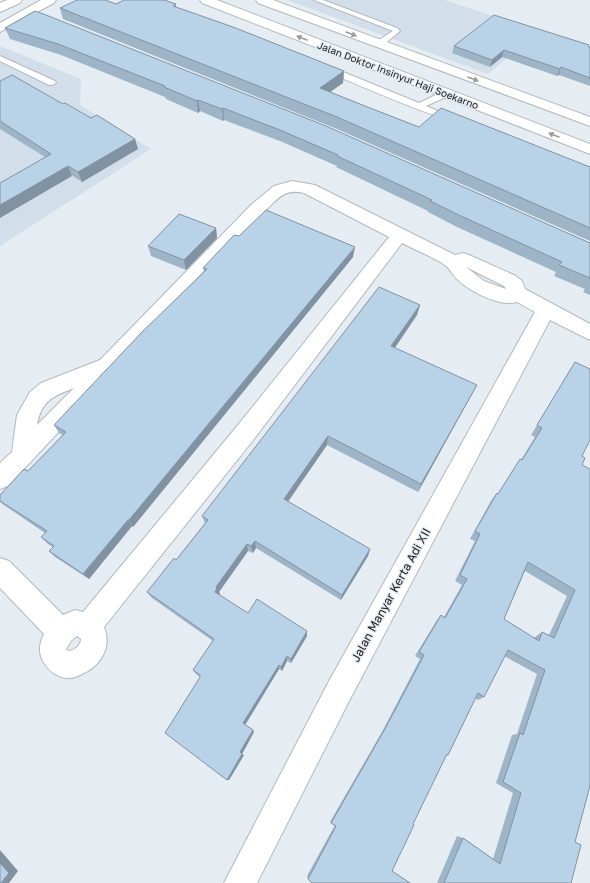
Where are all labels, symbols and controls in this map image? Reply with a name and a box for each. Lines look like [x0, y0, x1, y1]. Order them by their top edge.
one-way arrow [346, 31, 358, 37]
one-way arrow [295, 34, 307, 40]
street label: Jalan Doktor Insinyur Haji Soekarno [316, 39, 480, 111]
one-way arrow [468, 76, 480, 82]
one-way arrow [547, 132, 559, 138]
street label: Jalan Manyar Kerta Adi XII [347, 525, 434, 664]

